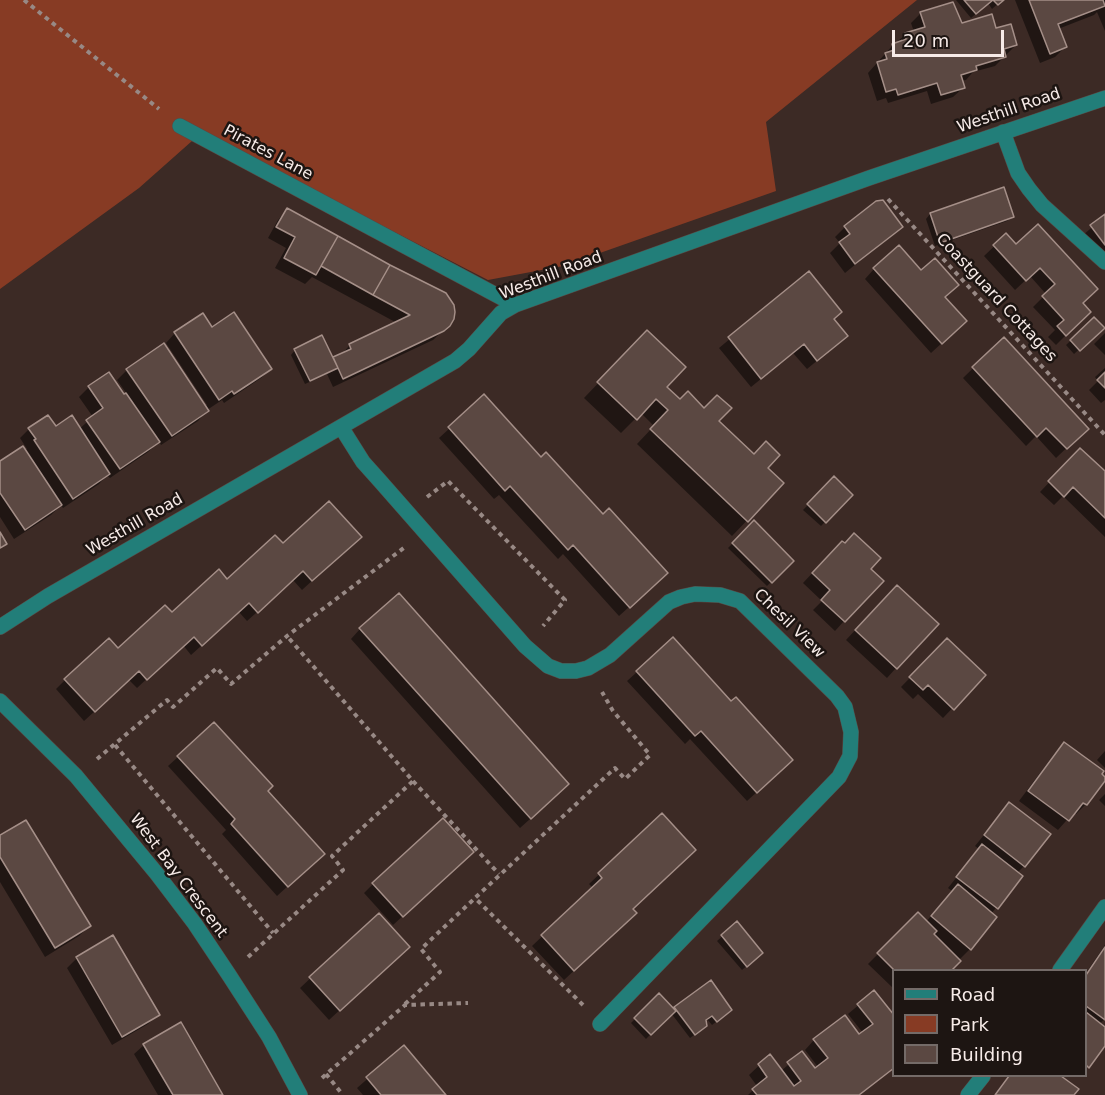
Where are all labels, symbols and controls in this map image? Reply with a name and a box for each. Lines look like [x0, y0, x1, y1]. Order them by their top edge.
scale bar [895, 18, 1008, 56]
text: 20 m [903, 30, 949, 51]
street label: Westhill Road [955, 84, 1063, 138]
street label: Pirates Lane [220, 121, 316, 185]
street label: Coastguard Cottages [931, 230, 1061, 366]
street label: Westhill Road [497, 248, 605, 304]
street label: Westhill Road [83, 490, 187, 560]
street label: Chesil View [749, 585, 829, 663]
street label: West Bay Crescent [125, 810, 231, 942]
legend [892, 969, 1087, 1077]
text: Road [950, 984, 995, 1005]
text: Park [950, 1014, 989, 1035]
text: Building [950, 1044, 1023, 1065]

